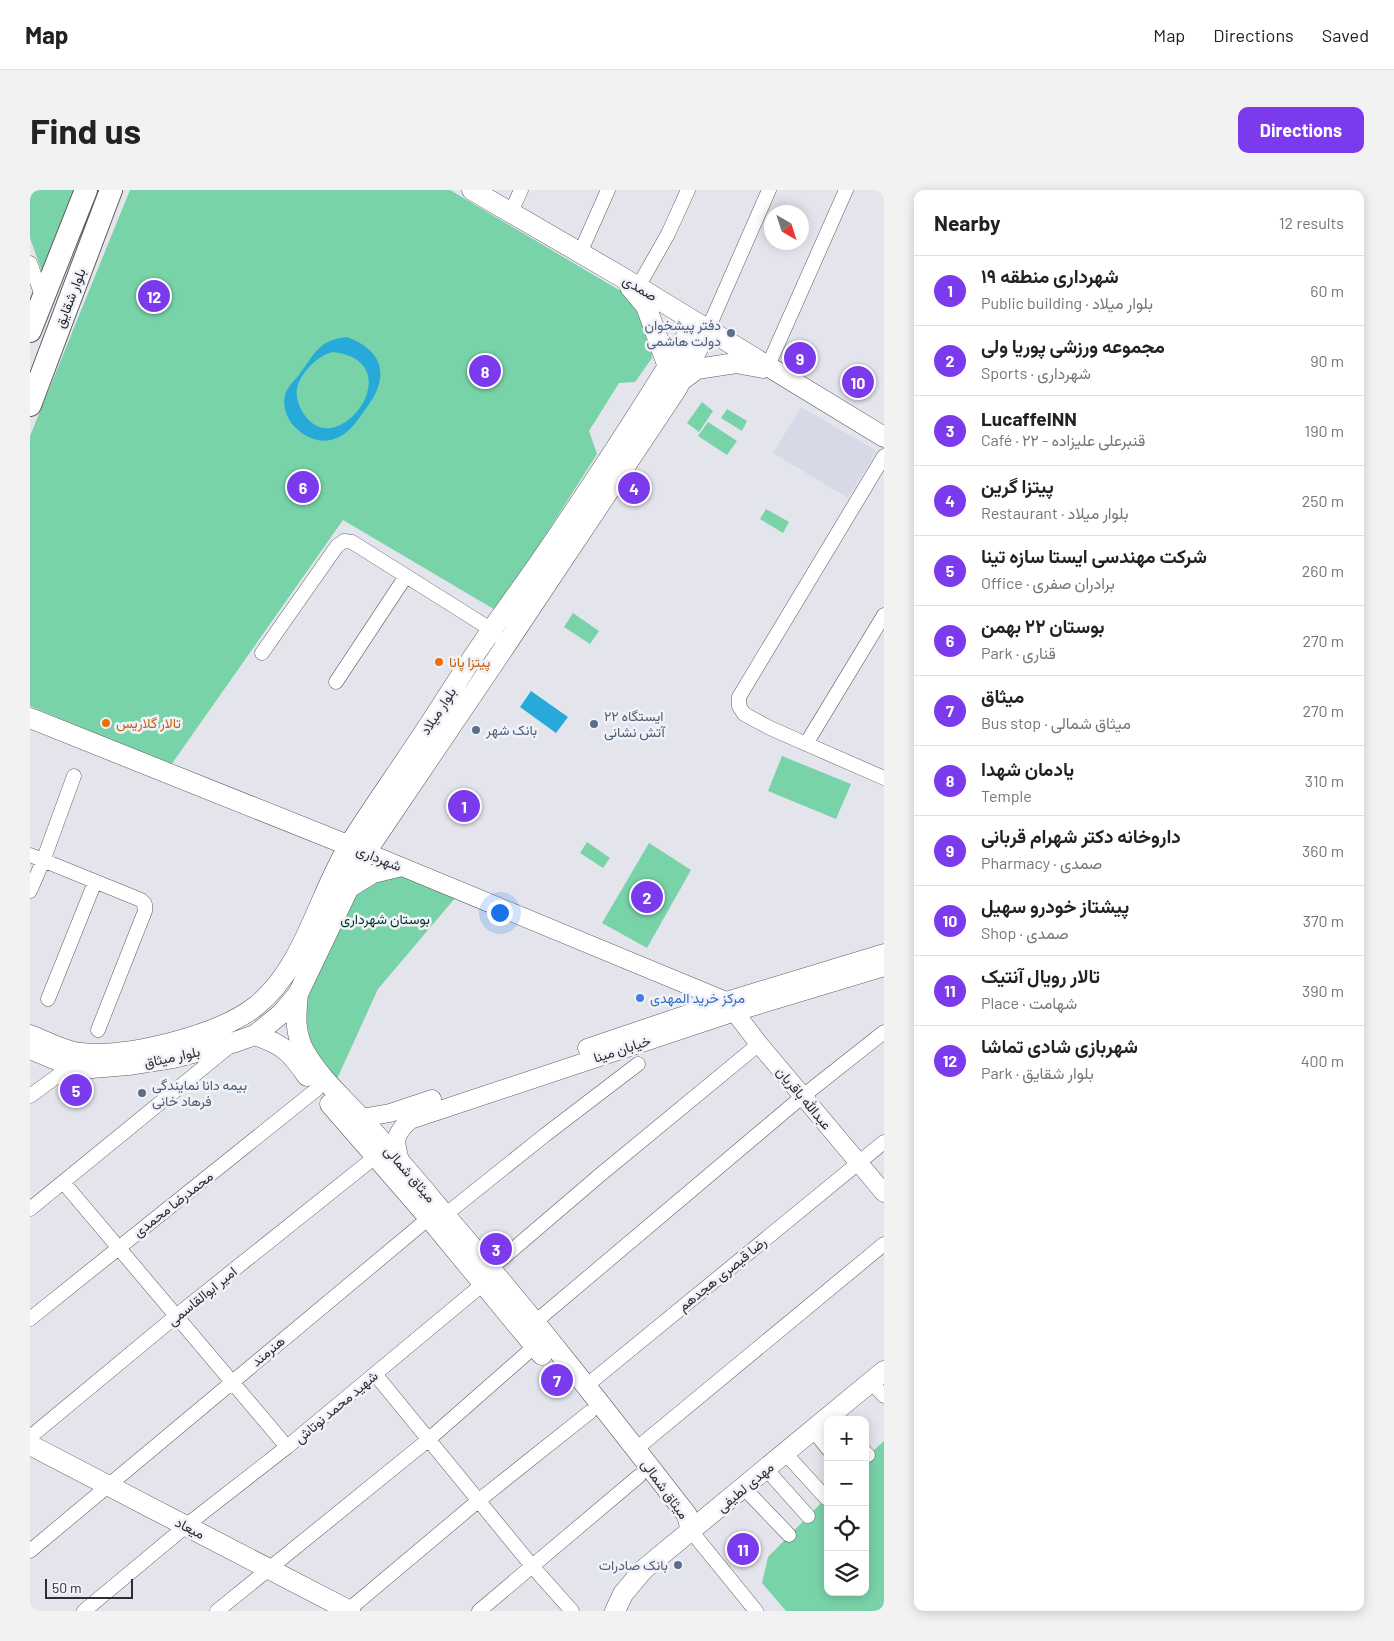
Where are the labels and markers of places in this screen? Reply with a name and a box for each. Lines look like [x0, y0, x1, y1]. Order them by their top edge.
pin: 12 [138, 277, 170, 315]
place label: دفتر پیشخوان دولت هاشمی [644, 316, 721, 350]
marker: دفتر پیشخوان دولت هاشمی [725, 327, 737, 339]
pin: 9 [784, 339, 816, 377]
pin: 8 [469, 352, 501, 390]
pin: 10 [842, 363, 874, 401]
pin: 6 [287, 468, 319, 506]
pin: 4 [618, 469, 650, 507]
place label: پیتزا پانا [449, 653, 491, 672]
marker: پیتزا پانا [433, 656, 445, 668]
place label: ایستگاه ۲۲ آتش نشانی [604, 707, 666, 741]
place label: تالار گلاریس [116, 714, 181, 732]
marker: تالار گلاریس [100, 717, 112, 729]
marker: ایستگاه ۲۲ آتش نشانی [588, 718, 600, 730]
place label: بانک شهر [485, 721, 537, 739]
marker: بانک شهر [470, 724, 482, 736]
pin: 1 [448, 787, 480, 825]
pin: 2 [631, 878, 663, 916]
place label: مرکز خرید المهدی [650, 989, 745, 1007]
marker: مرکز خرید المهدی [634, 992, 646, 1004]
pin: 5 [60, 1071, 92, 1109]
place label: بیمه دانا نمایندگی فرهاد خانی [152, 1076, 247, 1110]
marker: بیمه دانا نمایندگی فرهاد خانی [136, 1087, 148, 1099]
pin: 3 [480, 1230, 512, 1268]
pin: 7 [541, 1361, 573, 1399]
pin: 11 [727, 1530, 759, 1568]
place label: بانک صادرات [599, 1556, 668, 1574]
marker: بانک صادرات [672, 1559, 684, 1571]

